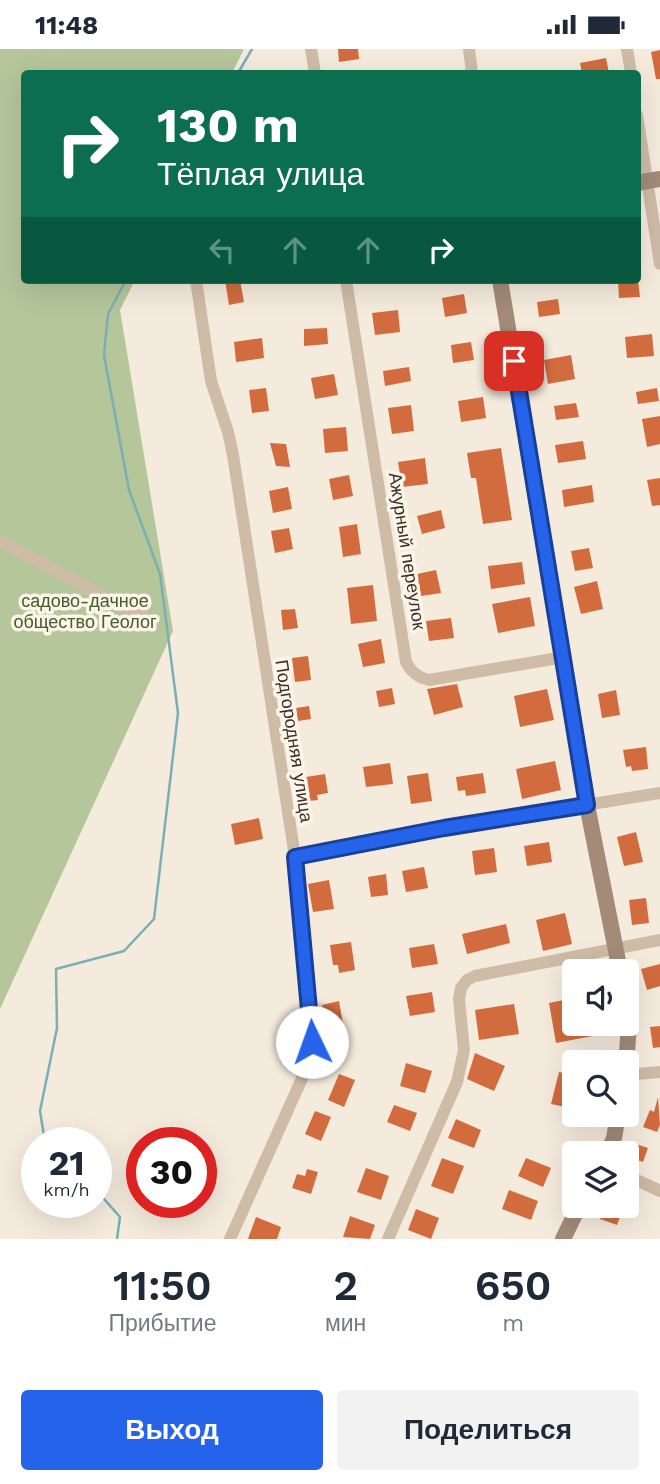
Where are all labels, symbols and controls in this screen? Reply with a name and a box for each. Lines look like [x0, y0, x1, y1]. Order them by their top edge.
text: 11:48 [35, 10, 98, 40]
text: 130 m [157, 96, 299, 154]
icon: right [42, 98, 133, 189]
text: Тёплая улица [157, 155, 364, 193]
icon: left [203, 231, 241, 269]
icon: ahead [276, 231, 314, 269]
icon: ahead [349, 231, 387, 269]
icon: right [422, 231, 460, 269]
pin [484, 331, 544, 391]
icon: arrive [495, 342, 533, 380]
street label: Ажурный переулок [385, 471, 430, 631]
park label: садово-дачное общество Геолог [13, 590, 157, 632]
street label: Подгородняя улица [271, 658, 318, 825]
map controls [562, 959, 639, 1218]
button: sound [562, 959, 639, 1036]
position arrow [275, 1005, 349, 1079]
button: search [562, 1050, 639, 1127]
speed limit sign: 30 [126, 1127, 217, 1218]
button: layers [562, 1141, 639, 1218]
text: 21 [49, 1142, 84, 1184]
text: km/h [43, 1179, 90, 1200]
text: 11:50 [113, 1261, 212, 1310]
text: 2 [333, 1261, 358, 1310]
text: 650 [475, 1261, 552, 1310]
text: Прибытие [108, 1310, 216, 1337]
text: мин [325, 1310, 366, 1337]
text: m [502, 1310, 524, 1337]
button: Выход [21, 1390, 323, 1470]
button: Поделиться [337, 1390, 639, 1470]

